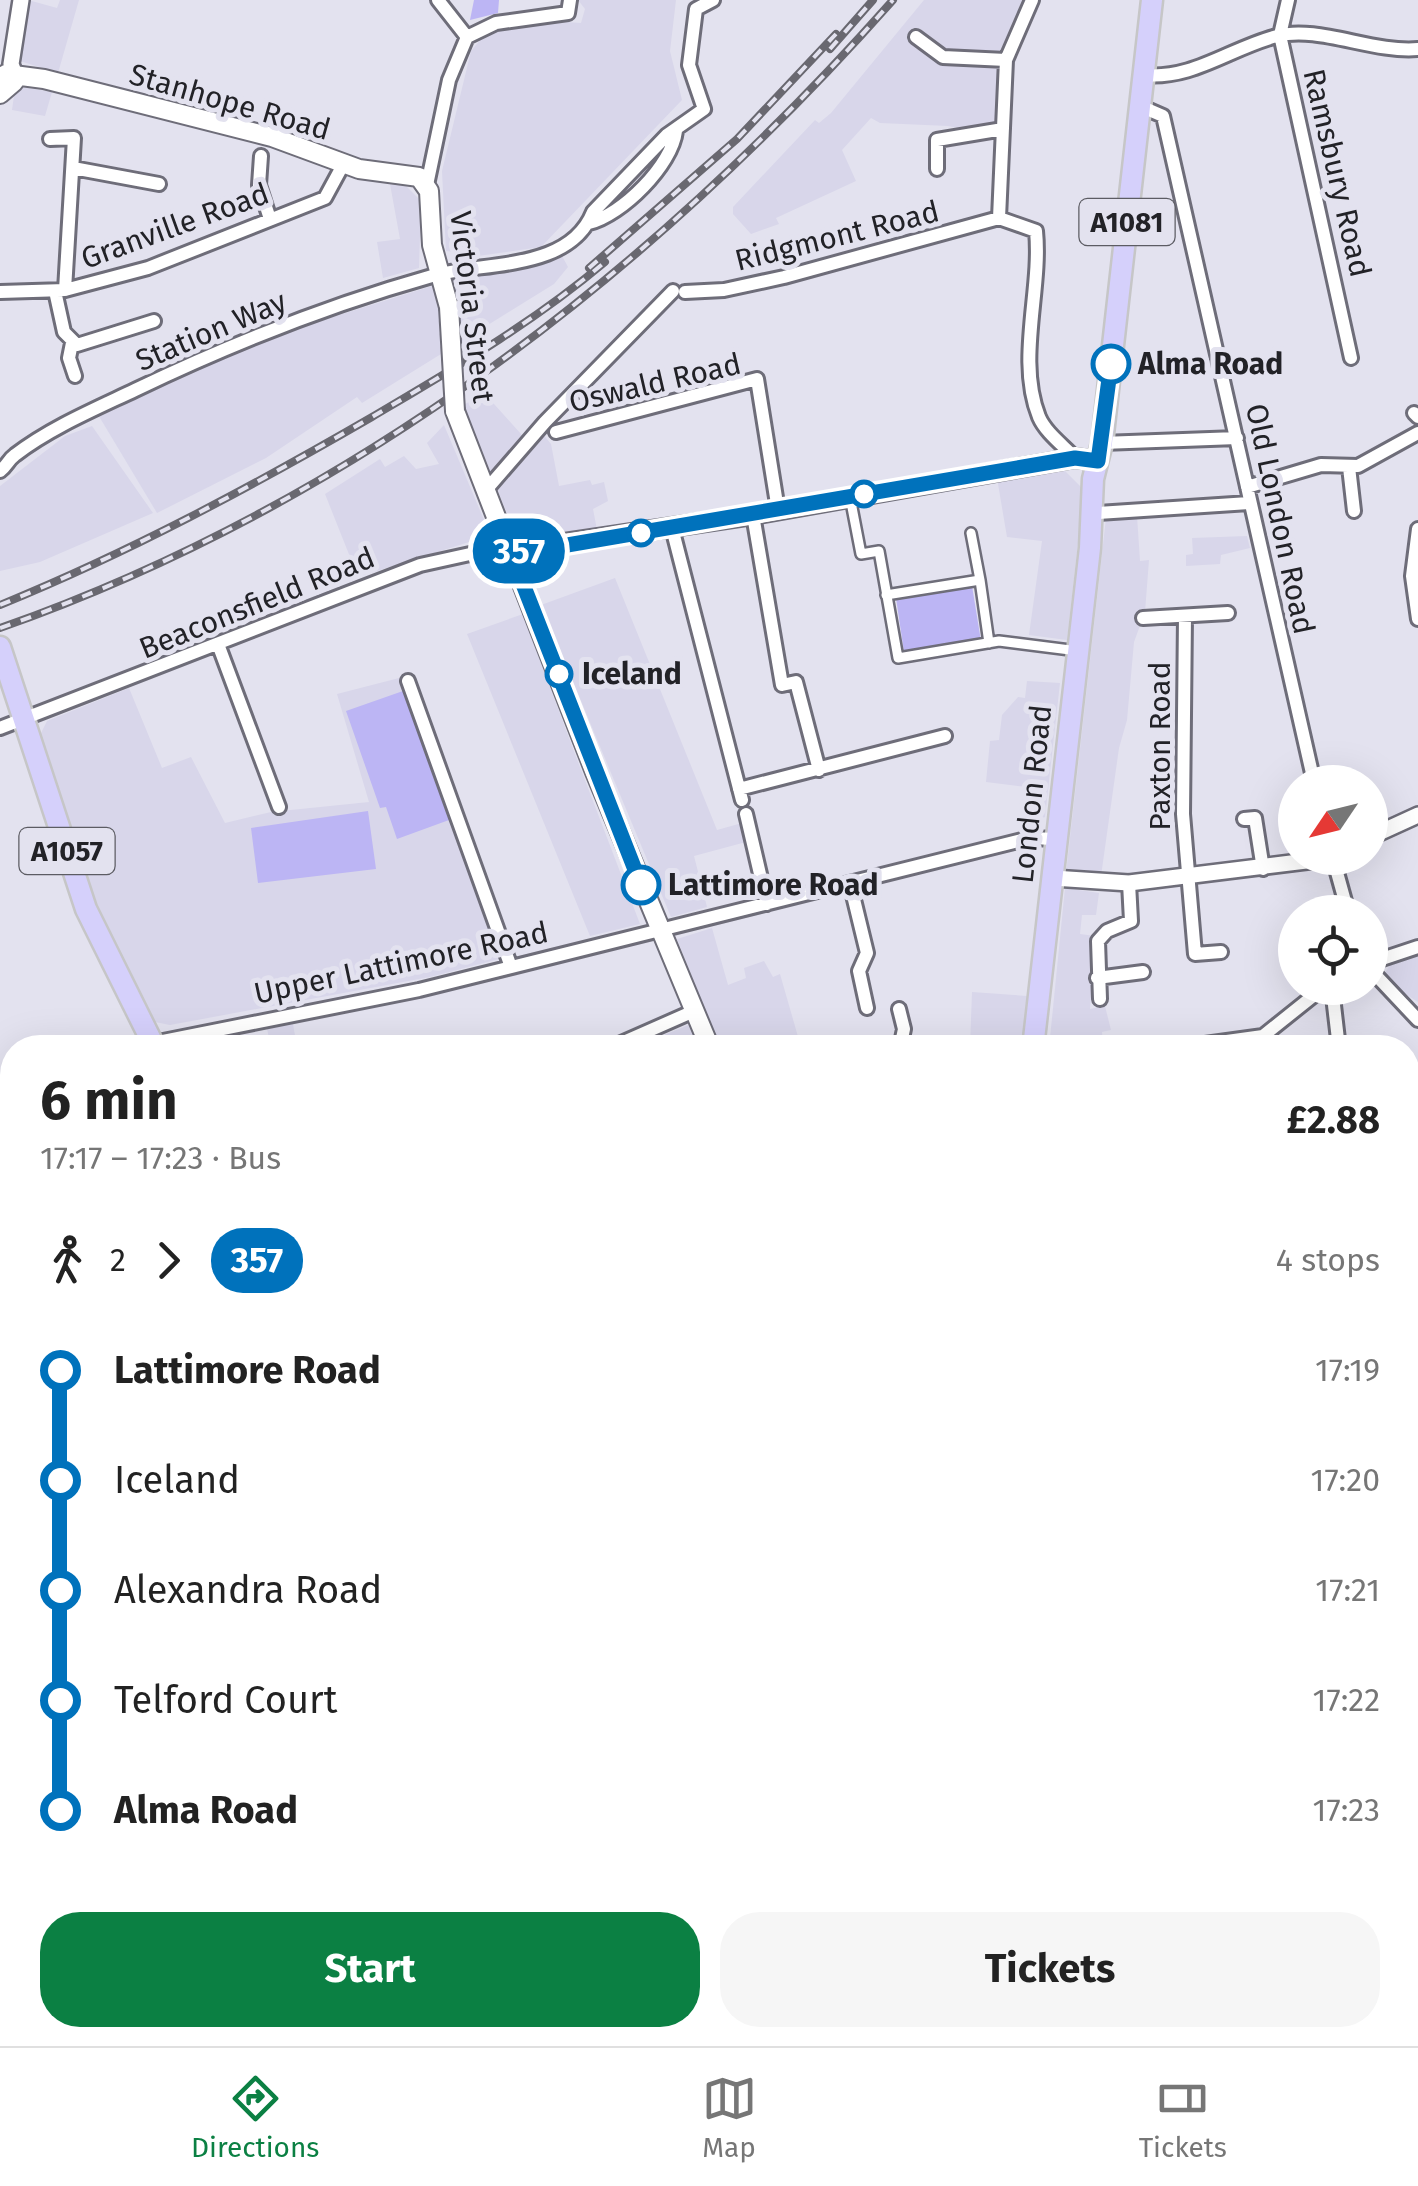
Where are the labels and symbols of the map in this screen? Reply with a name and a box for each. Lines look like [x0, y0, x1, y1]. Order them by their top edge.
street label: Stanhope Road [125, 56, 335, 148]
street label: Ramsbury Road [1296, 65, 1378, 281]
street label: Granville Road [76, 175, 274, 277]
street label: Ridgmont Road [731, 193, 943, 279]
road number: A1081 [1080, 199, 1174, 245]
street label: Victoria Street [442, 209, 502, 405]
street label: Station Way [130, 283, 292, 379]
marker: Alma Road [1092, 345, 1130, 383]
street label: Oswald Road [565, 346, 745, 420]
place label: Alma Road [1137, 346, 1283, 382]
street label: Old London Road [1238, 400, 1322, 638]
unlabelled marker [851, 481, 877, 507]
line badge: 357 [462, 518, 576, 584]
unlabelled marker [628, 520, 654, 546]
street label: Beaconsfield Road [134, 539, 380, 667]
place label: Iceland [582, 656, 682, 692]
marker: Iceland [546, 661, 572, 687]
street label: Paxton Road [1142, 661, 1178, 831]
street label: London Road [1005, 703, 1059, 885]
north arrow [1278, 765, 1388, 875]
road number: A1057 [20, 828, 114, 874]
marker: Lattimore Road [622, 866, 660, 904]
place label: Lattimore Road [668, 867, 879, 903]
street label: Upper Lattimore Road [251, 914, 551, 1012]

